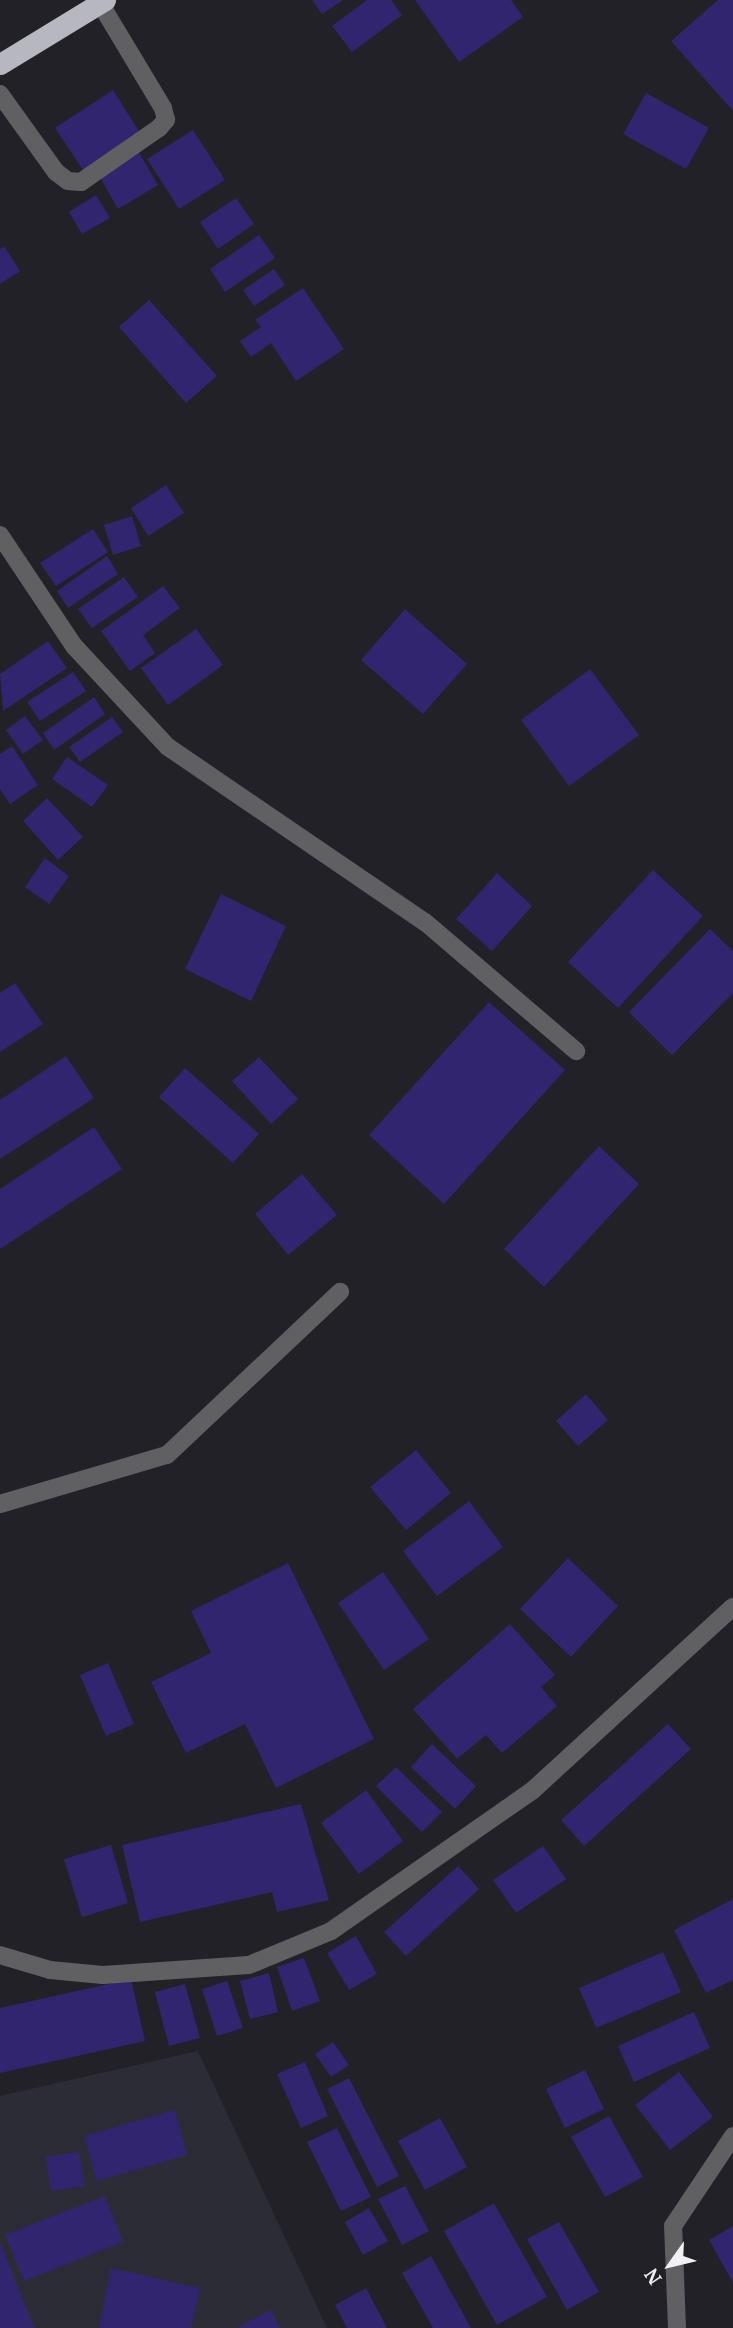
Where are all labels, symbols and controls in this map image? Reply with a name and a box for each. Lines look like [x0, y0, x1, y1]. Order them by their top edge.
north arrow [635, 2230, 705, 2300]
text: N [638, 2264, 667, 2290]

